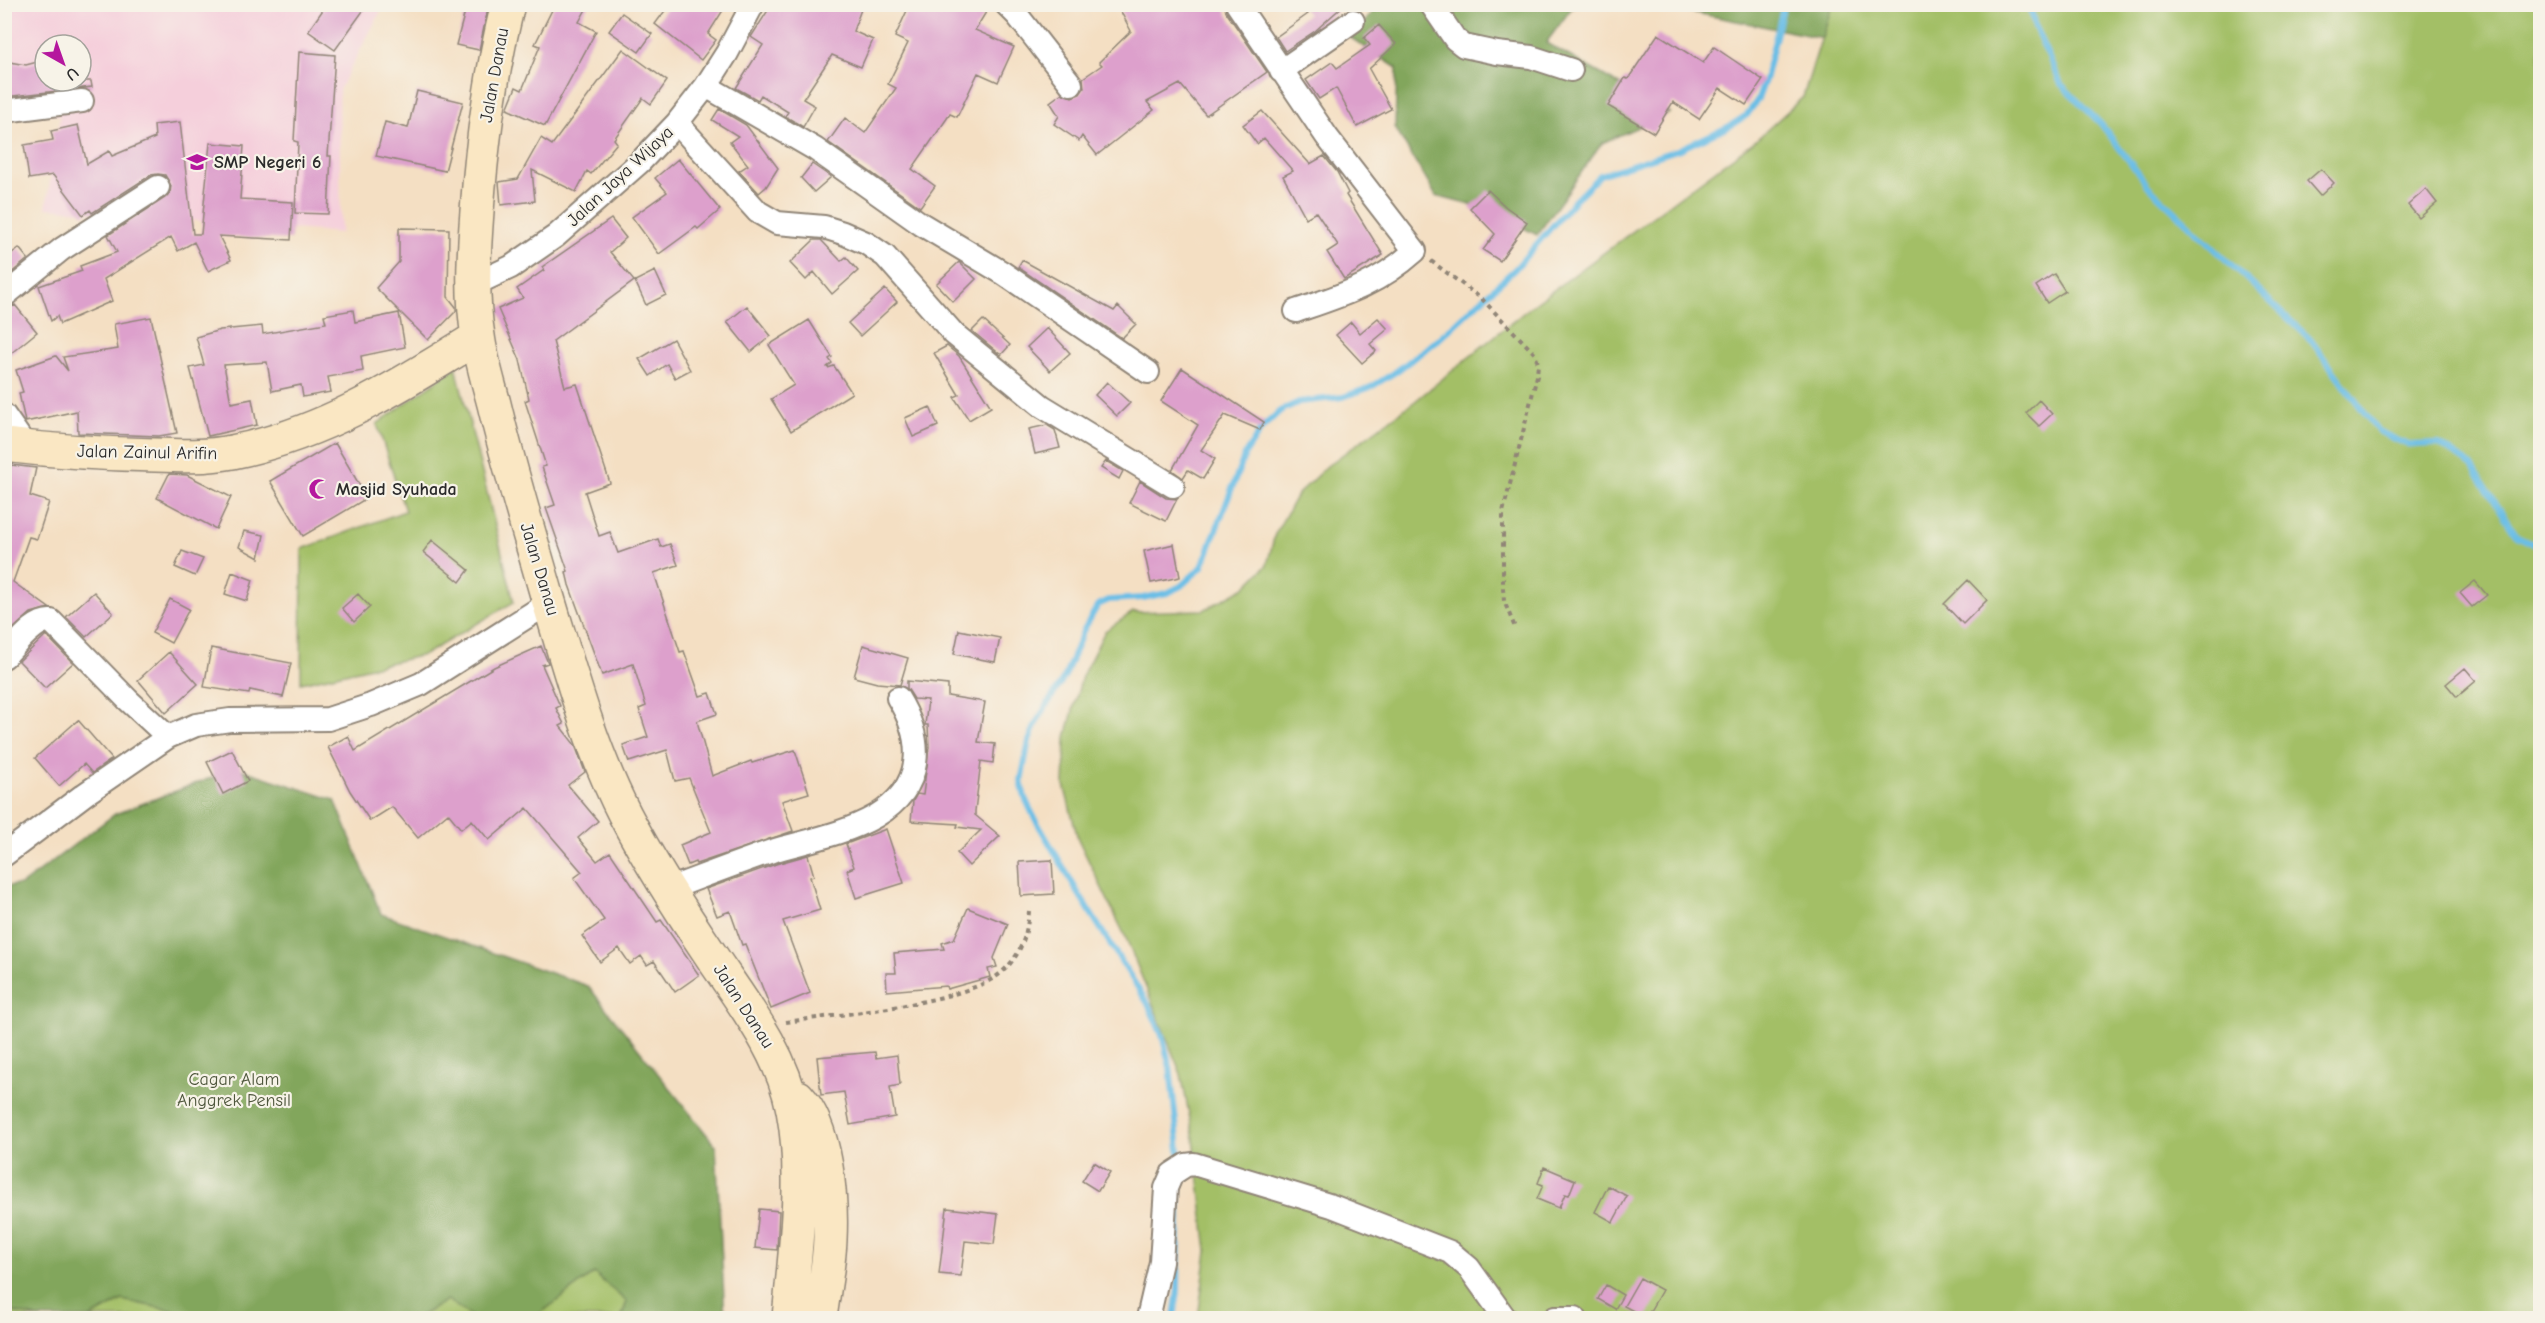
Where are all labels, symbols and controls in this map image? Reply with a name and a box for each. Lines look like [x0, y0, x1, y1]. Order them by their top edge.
street label: Jalan Danau [476, 26, 513, 124]
north arrow [33, 33, 93, 93]
text: U [62, 63, 82, 84]
street label: Jalan Jaya Wijaya [563, 122, 678, 231]
school or university icon: SMP Negeri 6 [185, 150, 209, 174]
place label: SMP Negeri 6 [214, 152, 321, 173]
street label: Jalan Zainul Arifin [77, 441, 217, 464]
mosque icon: Masjid Syuhada [307, 477, 331, 501]
place label: Masjid Syuhada [336, 479, 457, 500]
street label: Jalan Danau [515, 520, 564, 618]
street label: Jalan Danau [709, 960, 778, 1052]
park label: Cagar Alam Anggrek Pensil [177, 1069, 291, 1111]

